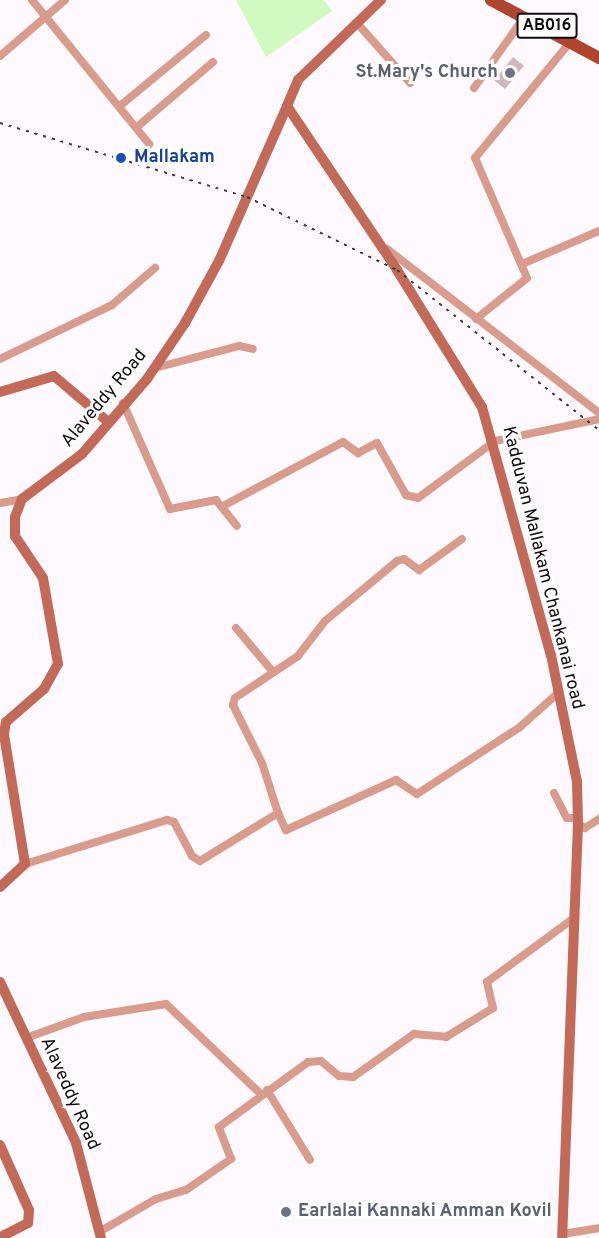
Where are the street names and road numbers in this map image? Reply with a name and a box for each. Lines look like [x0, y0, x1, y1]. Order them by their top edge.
road number: AB016 [516, 13, 578, 39]
street label: Alaveddy Road [58, 346, 152, 452]
street label: Kadduvan Mallakam Chankanai road [496, 424, 588, 712]
street label: Alaveddy Road [34, 1034, 104, 1154]

